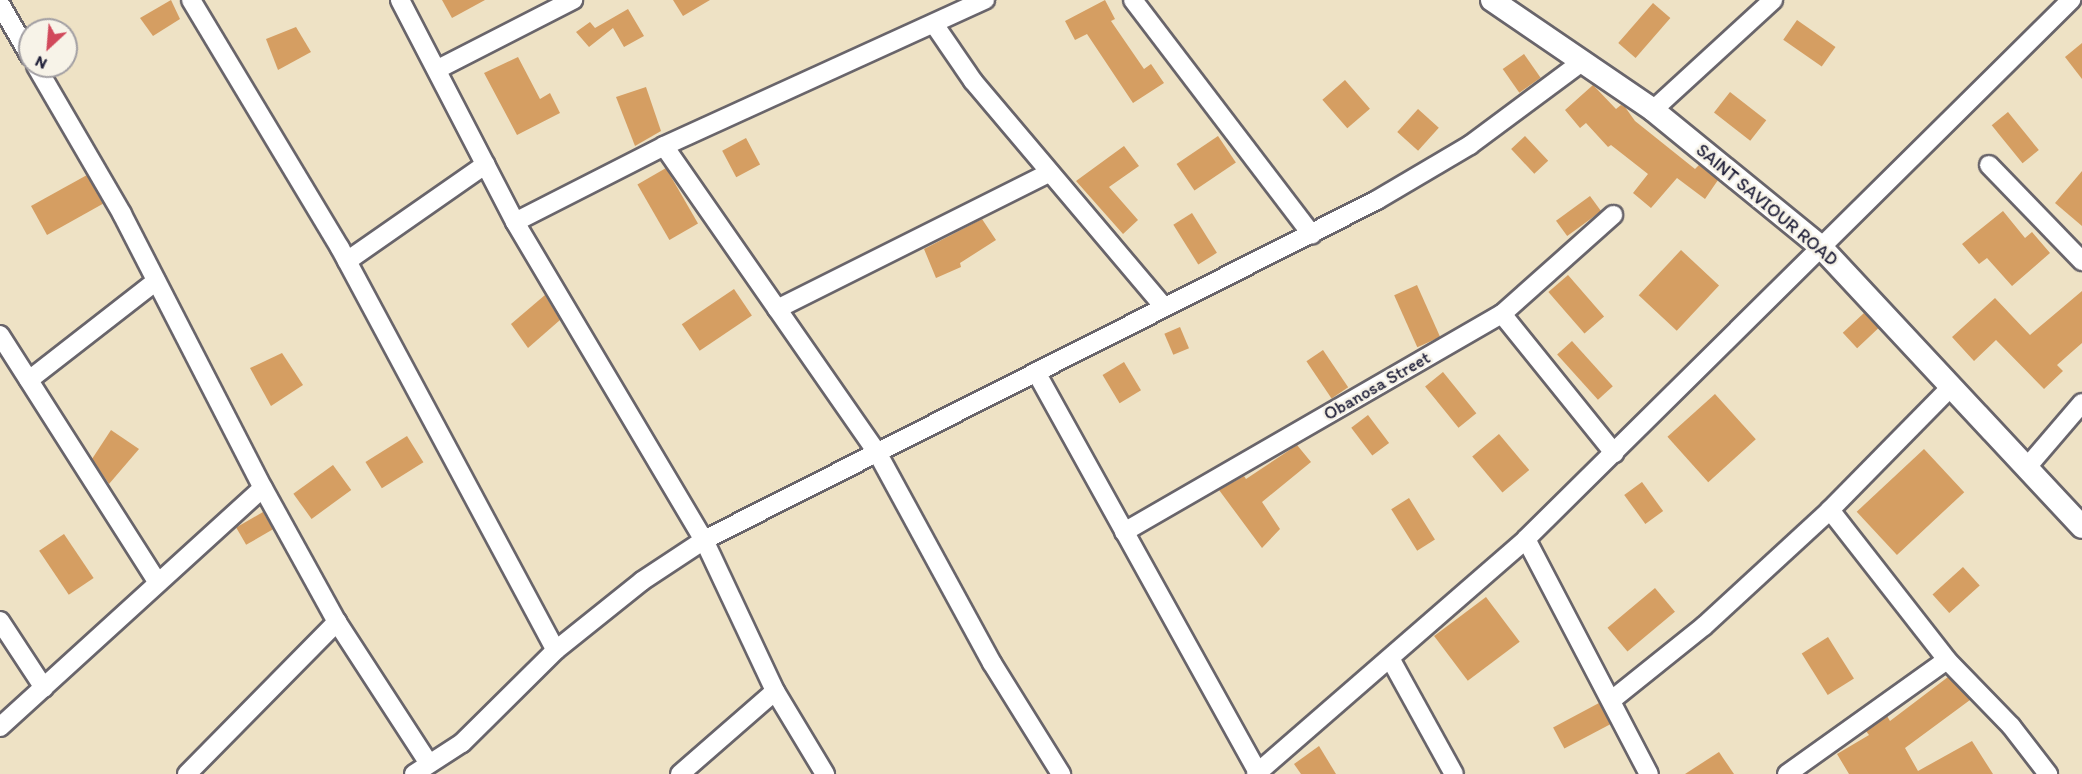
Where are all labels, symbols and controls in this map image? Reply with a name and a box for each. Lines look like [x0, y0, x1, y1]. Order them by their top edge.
north arrow [18, 18, 78, 78]
text: N [32, 52, 50, 74]
street label: SAINT SAVIOUR ROAD [1692, 140, 1842, 270]
street label: Obanosa Street [1320, 347, 1434, 425]

